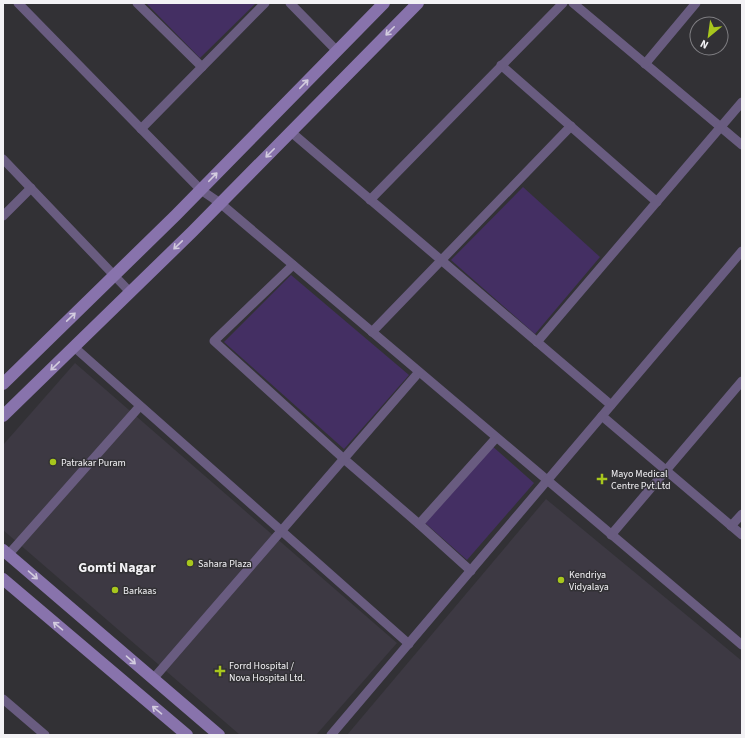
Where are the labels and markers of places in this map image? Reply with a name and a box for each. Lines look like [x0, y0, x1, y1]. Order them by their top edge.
place label: Patrakar Puram [61, 456, 126, 470]
marker: Patrakar Puram [48, 457, 58, 467]
place label: Mayo Medical Centre Pvt.Ltd [611, 467, 671, 493]
marker: Mayo Medical Centre Pvt.Ltd [596, 473, 608, 485]
place label: Sahara Plaza [198, 557, 251, 571]
marker: Sahara Plaza [185, 558, 195, 568]
place label: Kendriya Vidyalaya [569, 568, 609, 594]
marker: Kendriya Vidyalaya [556, 575, 566, 585]
place label: Barkaas [123, 584, 157, 598]
marker: Barkaas [110, 585, 120, 595]
place label: Forrd Hospital / Nova Hospital Ltd. [229, 659, 305, 685]
marker: Forrd Hospital / Nova Hospital Ltd. [214, 665, 226, 677]

